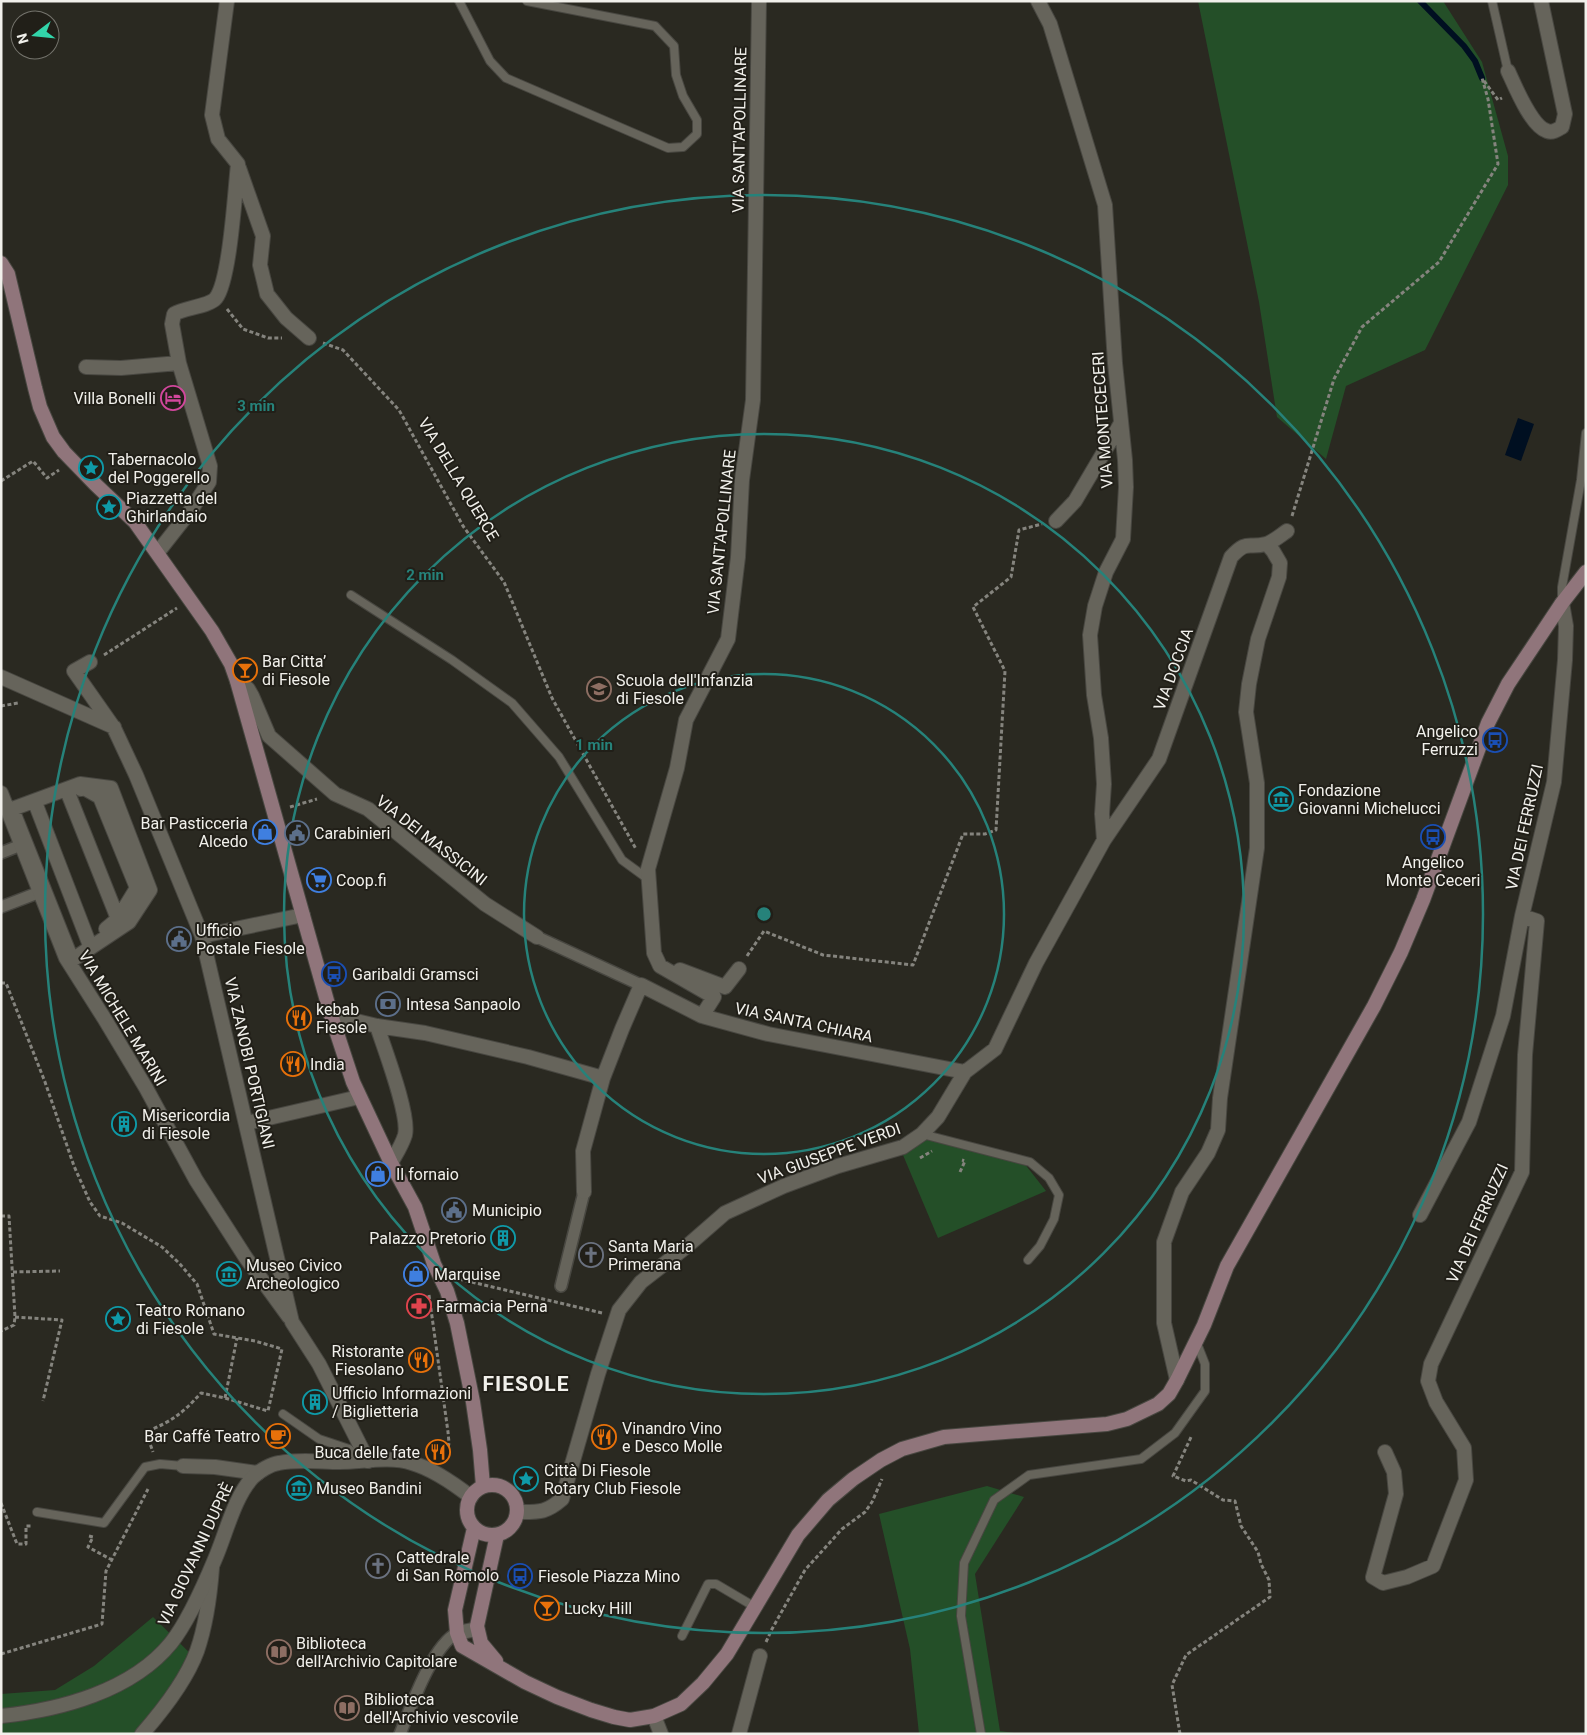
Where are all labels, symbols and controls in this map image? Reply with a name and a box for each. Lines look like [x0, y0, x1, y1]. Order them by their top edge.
north arrow [10, 10, 60, 60]
text: N [13, 32, 32, 46]
street label: VIA SANT'APOLLINARE [729, 47, 750, 213]
street label: VIA MONTECECERI [1088, 351, 1117, 489]
hotel icon: Villa Bonelli [160, 385, 186, 411]
place label: Villa Bonelli [73, 389, 156, 408]
text: 3 min [237, 397, 275, 415]
street label: VIA DELLA QUERCE [414, 414, 503, 544]
street label: VIA SANT'APOLLINARE [703, 449, 740, 615]
place label: Tabernacolo del Poggerello [108, 450, 210, 487]
place icon: Tabernacolo del Poggerello [78, 455, 104, 481]
place label: Piazzetta del Ghirlandaio [126, 489, 217, 526]
place icon: Piazzetta del Ghirlandaio [96, 494, 122, 520]
text: 2 min [406, 566, 444, 584]
street label: VIA DOCCIA [1150, 625, 1197, 713]
place label: Bar Citta’ di Fiesole [262, 652, 330, 689]
bar icon: Bar Citta’ di Fiesole [232, 657, 258, 683]
place label: Scuola dell'Infanzia di Fiesole [616, 671, 753, 708]
school or university icon: Scuola dell'Infanzia di Fiesole [586, 676, 612, 702]
place label: Angelico Ferruzzi [1416, 722, 1478, 759]
bus stop icon: Angelico Ferruzzi [1482, 727, 1508, 753]
text: 1 min [575, 736, 613, 754]
street label: VIA DEI FERRUZZI [1502, 762, 1547, 892]
place label: Fondazione Giovanni Michelucci [1298, 781, 1441, 818]
museum icon: Fondazione Giovanni Michelucci [1268, 786, 1294, 812]
street label: VIA DEI MASSICINI [372, 791, 491, 890]
place label: Bar Pasticceria Alcedo [141, 814, 248, 851]
shop icon: Bar Pasticceria Alcedo [252, 819, 278, 845]
public building icon: Carabinieri [284, 820, 310, 846]
place label: Carabinieri [314, 824, 390, 843]
bus stop icon: Angelico Monte Ceceri [1420, 824, 1446, 850]
place label: Angelico Monte Ceceri [1386, 853, 1480, 890]
supermarket icon: Coop.fi [306, 867, 332, 893]
place label: Coop.fi [336, 871, 387, 890]
centre of rings [755, 905, 773, 923]
place label: Ufficio Postale Fiesole [196, 921, 305, 958]
public building icon: Ufficio Postale Fiesole [166, 926, 192, 952]
street label: VIA MICHELE MARINI [75, 947, 171, 1089]
bus stop icon: Garibaldi Gramsci [321, 961, 347, 987]
place label: Garibaldi Gramsci [352, 965, 479, 984]
street label: VIA ZANOBI PORTIGIANI [220, 975, 279, 1151]
bank icon: Intesa Sanpaolo [375, 991, 401, 1017]
place label: Intesa Sanpaolo [406, 995, 521, 1014]
street label: VIA SANTA CHIARA [733, 999, 875, 1047]
place label: kebab Fiesole [316, 1000, 367, 1037]
restaurant icon: kebab Fiesole [286, 1005, 312, 1031]
restaurant icon: India [280, 1051, 306, 1077]
place label: India [310, 1055, 345, 1074]
place label: Misericordia di Fiesole [142, 1106, 230, 1143]
building icon: Misericordia di Fiesole [111, 1111, 137, 1137]
street label: VIA GIUSEPPE VERDI [755, 1119, 903, 1188]
shop icon: Il fornaio [365, 1161, 391, 1187]
street label: VIA DEI FERRUZZI [1443, 1161, 1512, 1286]
place label: Il fornaio [396, 1165, 459, 1184]
public building icon: Municipio [441, 1197, 467, 1223]
place label: Municipio [472, 1201, 542, 1220]
building icon: Palazzo Pretorio [490, 1225, 516, 1251]
place label: Palazzo Pretorio [369, 1229, 486, 1248]
place label: Santa Maria Primerana [608, 1237, 694, 1274]
church icon: Santa Maria Primerana [578, 1242, 604, 1268]
place label: Museo Civico Archeologico [246, 1256, 342, 1293]
museum icon: Museo Civico Archeologico [216, 1261, 242, 1287]
shop icon: Marquise [403, 1261, 429, 1287]
place label: Marquise [434, 1265, 501, 1284]
pharmacy icon: Farmacia Perna [406, 1293, 432, 1319]
place label: Farmacia Perna [436, 1297, 548, 1316]
place label: Teatro Romano di Fiesole [136, 1301, 245, 1338]
place icon: Teatro Romano di Fiesole [105, 1306, 131, 1332]
place label: Ristorante Fiesolano [331, 1342, 404, 1379]
restaurant icon: Ristorante Fiesolano [408, 1347, 434, 1373]
district label: FIESOLE [482, 1372, 570, 1396]
place label: Ufficio Informazioni / Biglietteria [332, 1384, 471, 1421]
building icon: Ufficio Informazioni / Biglietteria [302, 1389, 328, 1415]
place label: Vinandro Vino e Desco Molle [622, 1419, 723, 1456]
cafe icon: Bar Caffé Teatro [265, 1423, 291, 1449]
restaurant icon: Vinandro Vino e Desco Molle [591, 1424, 617, 1450]
place label: Bar Caffé Teatro [144, 1427, 260, 1446]
restaurant icon: Buca delle fate [425, 1439, 451, 1465]
place label: Buca delle fate [314, 1443, 420, 1462]
place label: Città Di Fiesole Rotary Club Fiesole [544, 1461, 681, 1498]
place icon: Città Di Fiesole Rotary Club Fiesole [513, 1466, 539, 1492]
museum icon: Museo Bandini [286, 1475, 312, 1501]
street label: VIA GIOVANNI DUPRÈ [154, 1479, 237, 1629]
place label: Museo Bandini [316, 1479, 422, 1498]
place label: Cattedrale di San Romolo [396, 1548, 499, 1585]
church icon: Cattedrale di San Romolo [365, 1553, 391, 1579]
bus stop icon: Fiesole Piazza Mino [507, 1563, 533, 1589]
place label: Fiesole Piazza Mino [538, 1567, 680, 1586]
bar icon: Lucky Hill [534, 1595, 560, 1621]
place label: Lucky Hill [564, 1599, 632, 1618]
place label: Biblioteca dell'Archivio Capitolare [296, 1634, 457, 1671]
library icon: Biblioteca dell'Archivio Capitolare [266, 1639, 292, 1665]
place label: Biblioteca dell'Archivio vescovile [364, 1690, 518, 1727]
library icon: Biblioteca dell'Archivio vescovile [334, 1695, 360, 1721]

